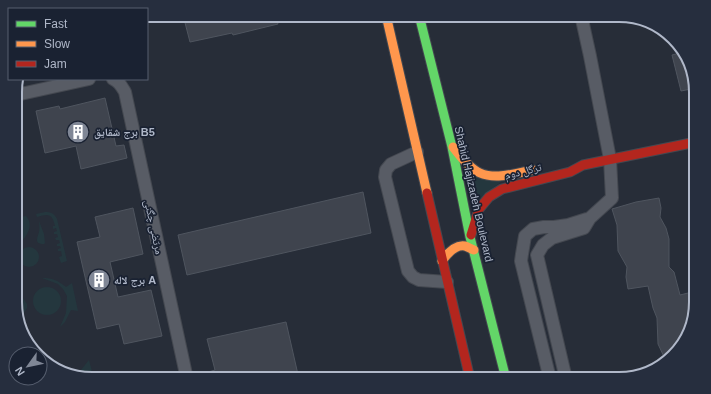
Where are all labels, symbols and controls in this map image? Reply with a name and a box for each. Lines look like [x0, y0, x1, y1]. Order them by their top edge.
legend [8, 8, 148, 80]
text: Fast [44, 17, 68, 31]
text: Slow [44, 37, 70, 51]
text: Jam [44, 57, 67, 71]
building icon: برج شقایق B5 [65, 119, 91, 145]
street label: Shahid Hajizadeh Boulevard [453, 125, 495, 263]
place label: برج شقایق B5 [94, 126, 155, 140]
street label: ترگل دوم [503, 160, 544, 182]
street label: مرتضی چگنی [141, 199, 166, 255]
building icon: برج لاله A [86, 267, 112, 293]
place label: برج لاله A [114, 274, 156, 288]
north arrow [8, 346, 48, 386]
text: N [12, 365, 27, 378]

